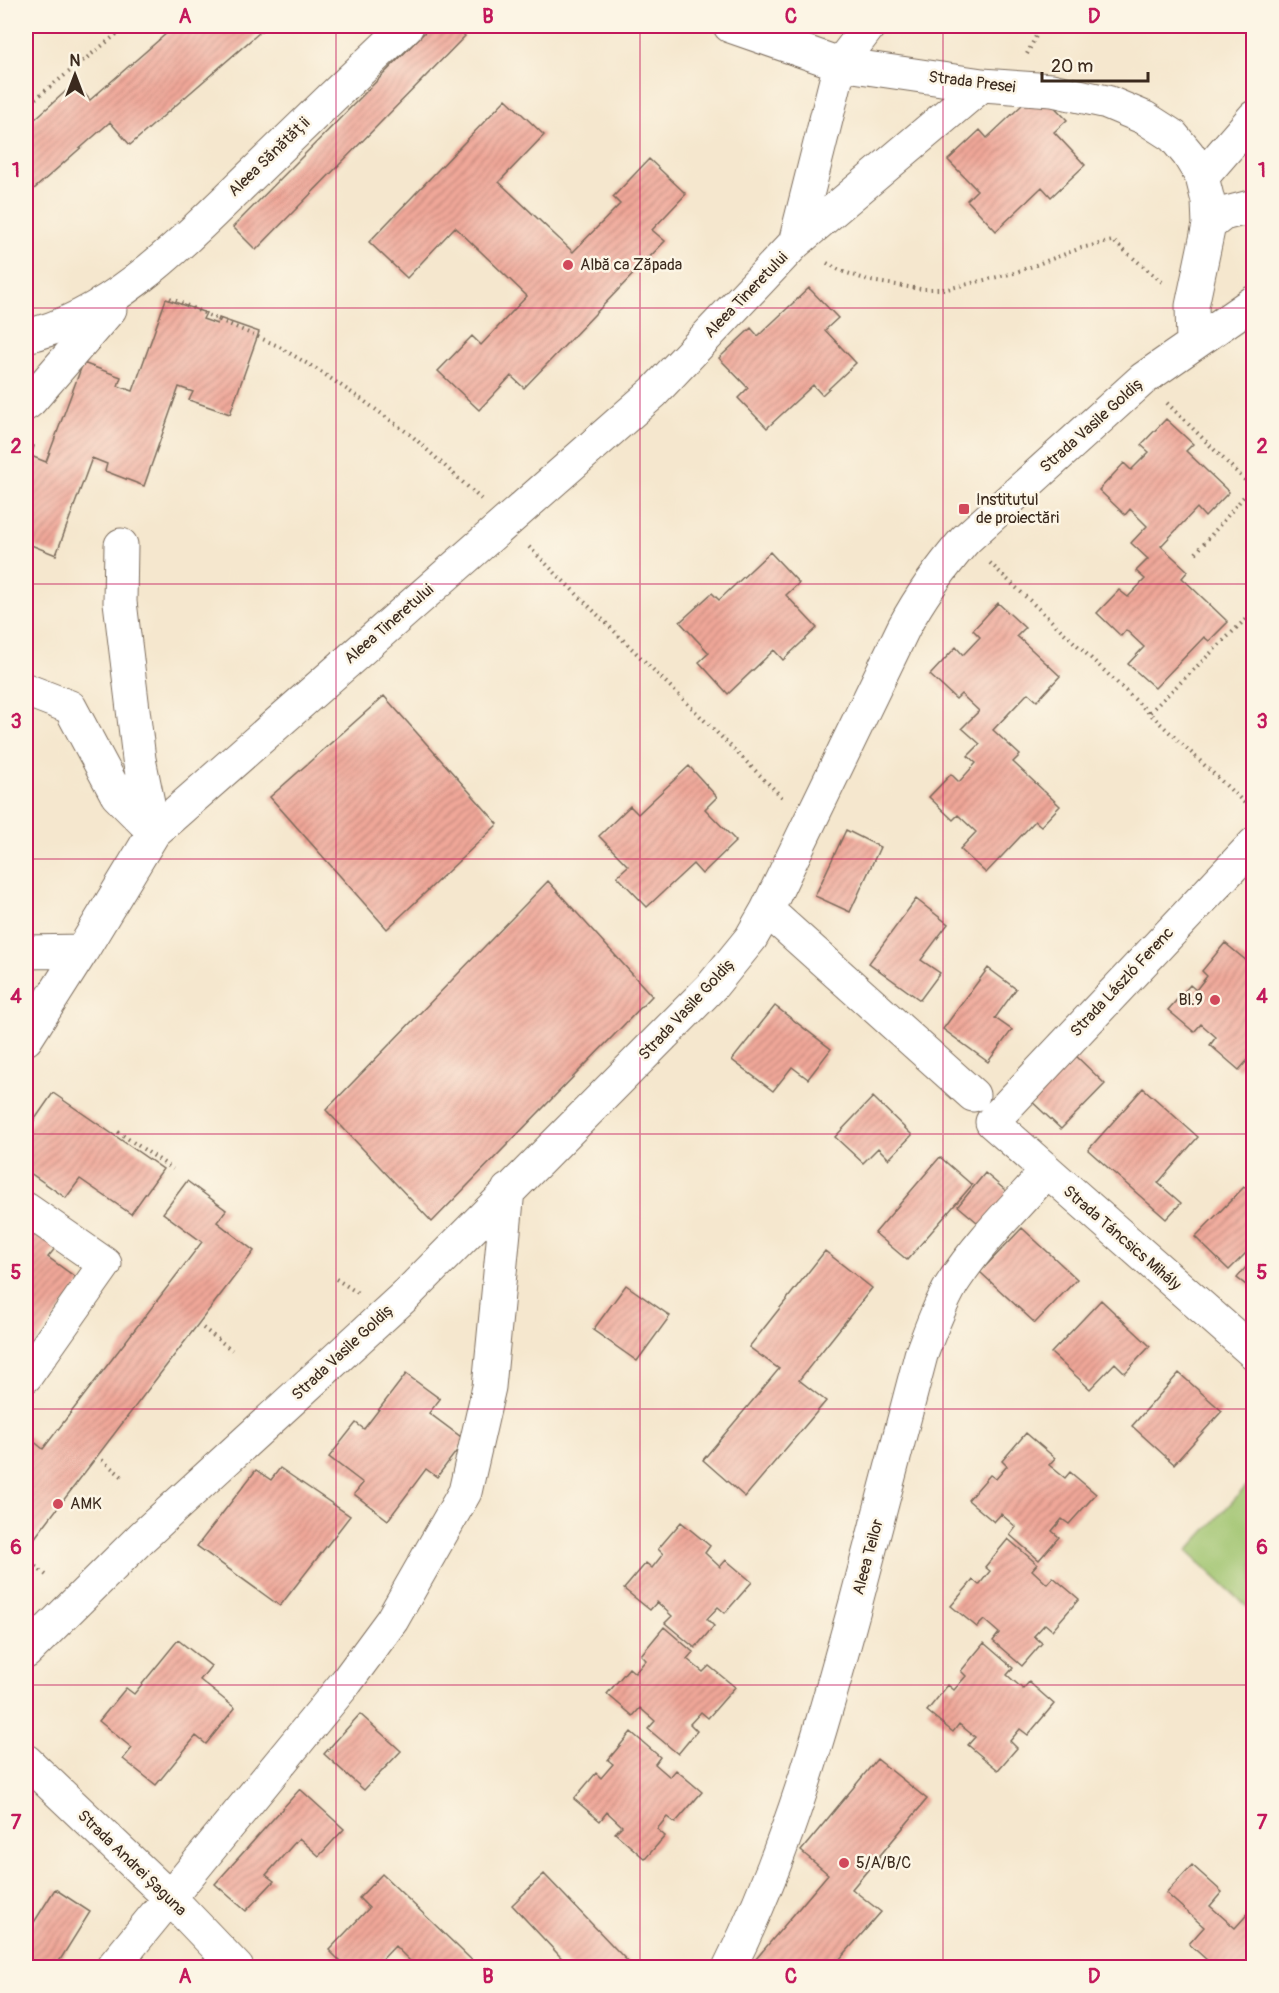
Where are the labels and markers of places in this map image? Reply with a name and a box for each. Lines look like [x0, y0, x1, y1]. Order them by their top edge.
place label: Albă ca Zăpada [580, 255, 682, 275]
marker: Albă ca Zăpada [561, 258, 575, 272]
place label: Institutul de proiectări [976, 490, 1059, 528]
marker: Institutul de proiectări [957, 502, 971, 516]
place label: Bl.9 [1178, 990, 1203, 1010]
marker: Bl.9 [1208, 993, 1222, 1007]
place label: AMK [70, 1494, 102, 1514]
marker: AMK [51, 1497, 65, 1511]
place label: 5/A/B/C [856, 1853, 911, 1873]
marker: 5/A/B/C [837, 1856, 851, 1870]

